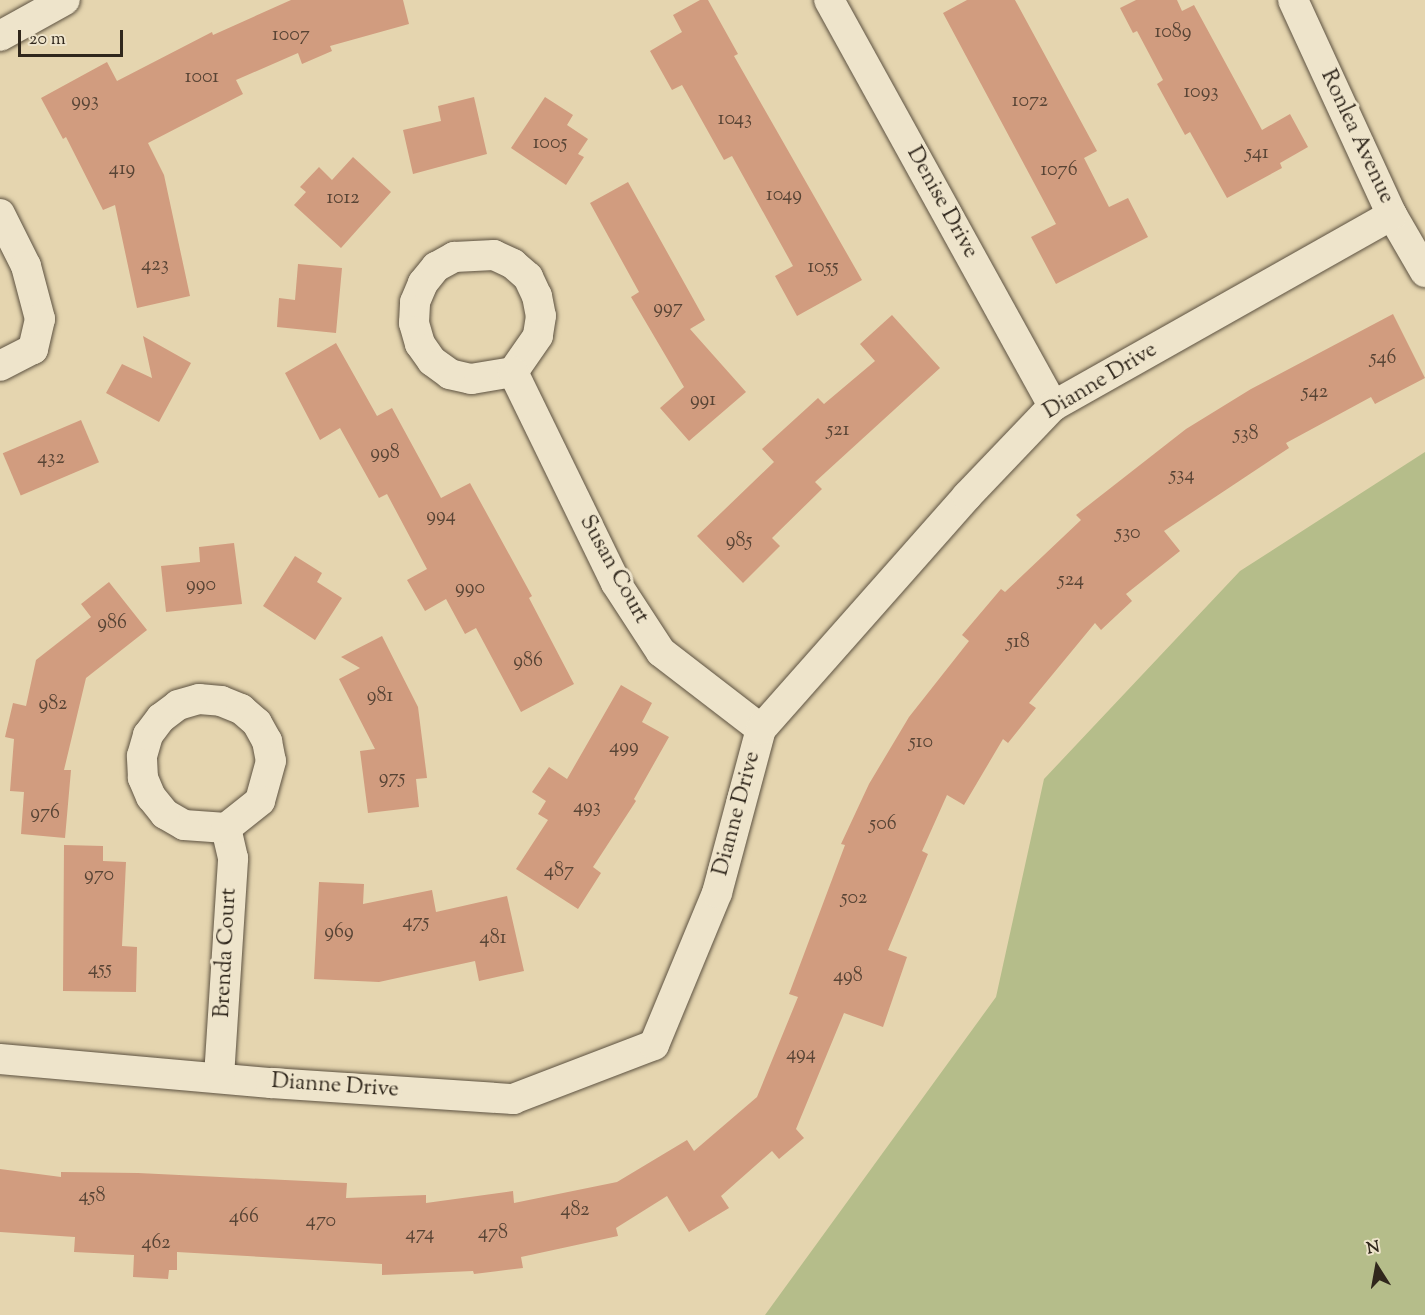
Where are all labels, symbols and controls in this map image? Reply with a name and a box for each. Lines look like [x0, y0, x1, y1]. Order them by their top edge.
scale bar [21, 18, 126, 56]
house number: 1089 [1155, 20, 1191, 44]
house number: 1007 [272, 23, 310, 47]
text: 20 m [29, 27, 66, 53]
house number: 1001 [185, 65, 219, 89]
street label: Ronlea Avenue [1313, 66, 1399, 208]
house number: 1093 [1184, 80, 1218, 104]
house number: 993 [71, 89, 99, 113]
house number: 1072 [1012, 89, 1048, 113]
house number: 1043 [718, 107, 752, 131]
house number: 1005 [533, 131, 567, 155]
house number: 541 [1245, 141, 1269, 165]
street label: Denise Drive [900, 143, 982, 263]
house number: 419 [109, 157, 135, 181]
house number: 1076 [1040, 158, 1078, 182]
house number: 1049 [766, 183, 802, 207]
house number: 1012 [326, 186, 360, 210]
house number: 423 [141, 253, 169, 277]
house number: 1055 [807, 255, 839, 279]
house number: 997 [653, 296, 683, 320]
street label: Dianne Drive [1040, 338, 1162, 426]
house number: 546 [1370, 346, 1396, 370]
house number: 542 [1302, 380, 1328, 404]
house number: 991 [690, 388, 716, 412]
house number: 521 [827, 418, 849, 442]
house number: 538 [1234, 422, 1258, 446]
house number: 998 [370, 441, 400, 465]
house number: 432 [37, 446, 65, 470]
house number: 534 [1170, 463, 1194, 487]
house number: 994 [426, 504, 456, 528]
street label: Susan Court [572, 511, 654, 629]
house number: 530 [1115, 521, 1141, 545]
house number: 985 [726, 529, 752, 553]
house number: 524 [1058, 568, 1084, 592]
house number: 990 [186, 573, 216, 597]
house number: 990 [455, 576, 485, 600]
house number: 986 [97, 611, 127, 635]
house number: 518 [1006, 630, 1030, 654]
house number: 986 [513, 649, 543, 673]
house number: 981 [367, 684, 393, 708]
house number: 982 [39, 692, 67, 716]
house number: 510 [909, 730, 933, 754]
house number: 499 [609, 735, 639, 759]
street label: Dianne Drive [709, 749, 767, 879]
house number: 975 [379, 766, 405, 790]
house number: 493 [573, 795, 601, 819]
house number: 976 [30, 801, 60, 825]
house number: 506 [869, 812, 897, 836]
house number: 487 [544, 859, 574, 883]
house number: 970 [84, 863, 114, 887]
house number: 502 [841, 886, 867, 910]
street label: Brenda Court [210, 887, 244, 1019]
house number: 475 [403, 910, 429, 934]
house number: 969 [324, 920, 354, 944]
house number: 481 [480, 926, 506, 950]
house number: 455 [88, 957, 112, 981]
house number: 498 [833, 964, 863, 988]
house number: 494 [786, 1042, 816, 1066]
street label: Dianne Drive [271, 1069, 399, 1105]
house number: 458 [79, 1184, 105, 1208]
house number: 482 [560, 1198, 590, 1222]
house number: 466 [229, 1205, 259, 1229]
house number: 470 [306, 1209, 336, 1233]
house number: 478 [478, 1221, 508, 1245]
house number: 474 [406, 1222, 434, 1246]
house number: 462 [142, 1231, 170, 1255]
text: N [1365, 1236, 1382, 1261]
north arrow [1347, 1237, 1407, 1297]

